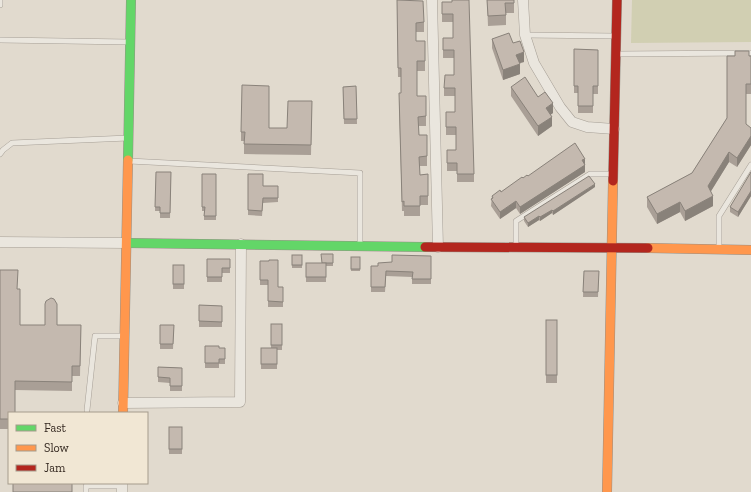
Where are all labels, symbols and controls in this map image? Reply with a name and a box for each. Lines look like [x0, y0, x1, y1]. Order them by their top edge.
legend [8, 412, 148, 484]
text: Fast [44, 421, 67, 435]
text: Slow [44, 441, 70, 455]
text: Jam [44, 461, 66, 475]

